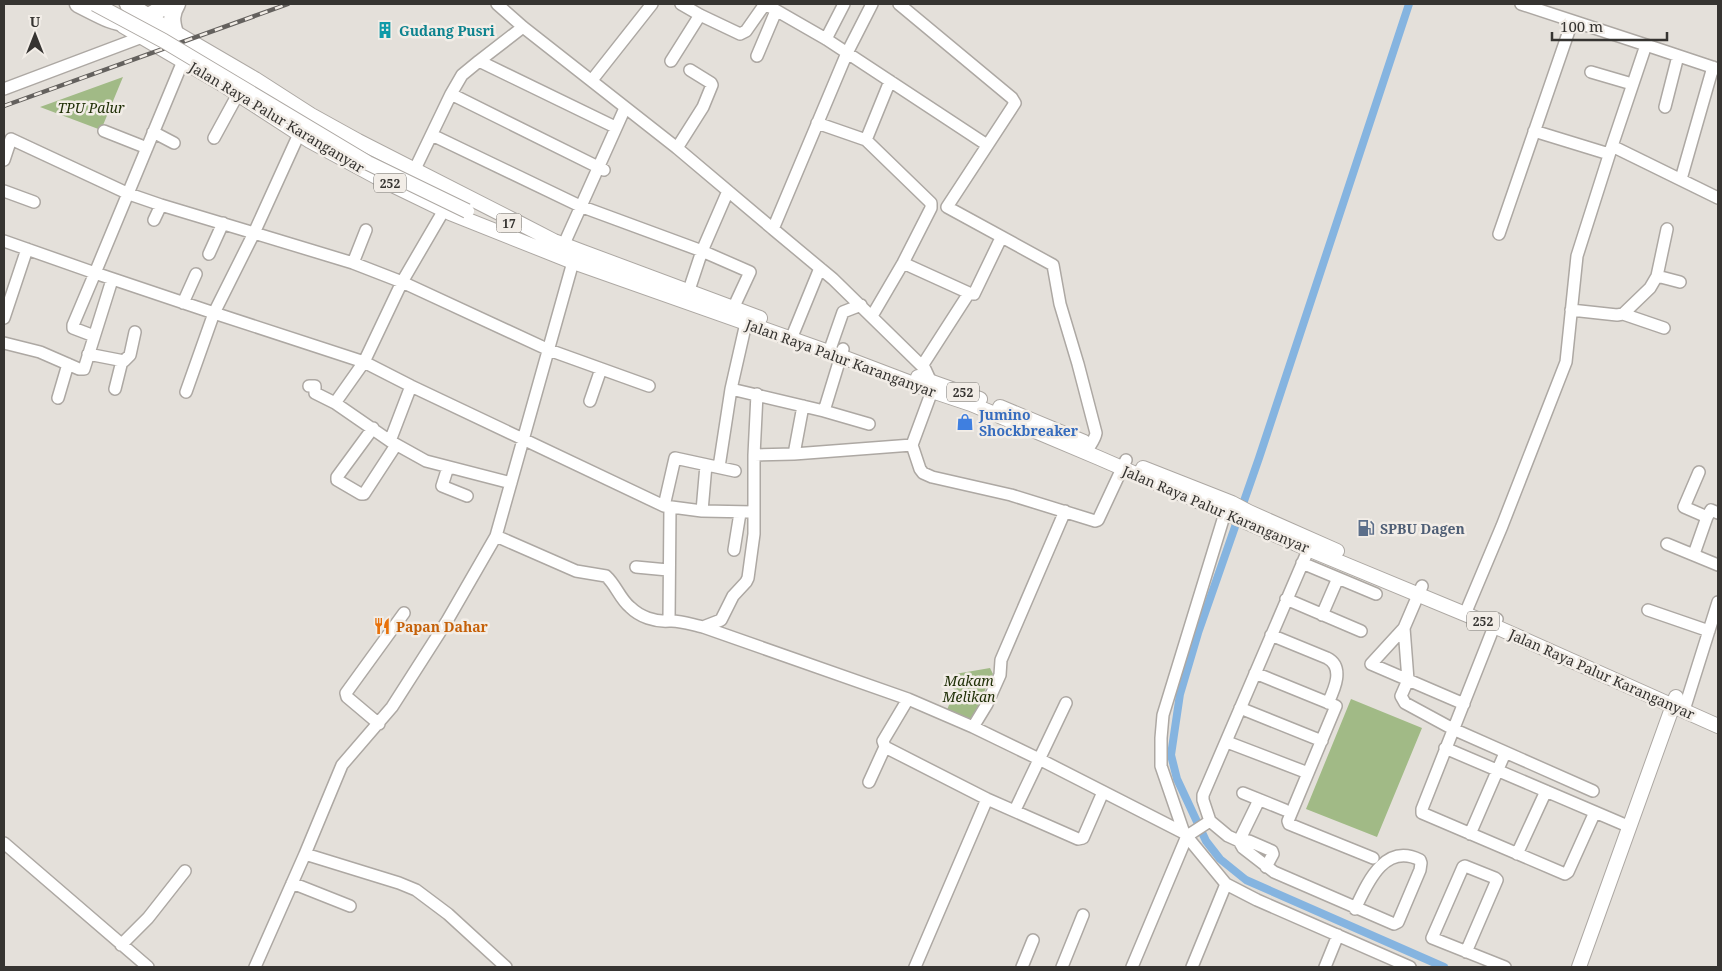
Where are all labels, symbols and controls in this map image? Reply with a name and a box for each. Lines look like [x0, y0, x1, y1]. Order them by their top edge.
north arrow [10, 10, 60, 60]
scale bar [1552, 10, 1667, 42]
text: U [30, 12, 41, 31]
text: 100 m [1560, 16, 1603, 36]
building icon: Gudang Pusri [375, 20, 395, 40]
place label: Gudang Pusri [399, 21, 495, 40]
street label: Jalan Raya Palur Karanganyar [185, 57, 368, 177]
park label: TPU Palur [57, 98, 125, 117]
road number: 252 [374, 174, 406, 192]
road number: 17 [496, 214, 522, 232]
street label: Jalan Raya Palur Karanganyar [742, 314, 939, 401]
road number: 252 [947, 382, 979, 402]
place label: Jumino Shockbreaker [978, 405, 1079, 440]
shop icon: Jumino Shockbreaker [955, 412, 975, 432]
street label: Jalan Raya Palur Karanganyar [1119, 461, 1313, 557]
fuel station icon: SPBU Dagen [1356, 518, 1376, 538]
place label: SPBU Dagen [1380, 519, 1465, 538]
road number: 252 [1467, 612, 1499, 630]
restaurant icon: Papan Dahar [372, 616, 392, 636]
place label: Papan Dahar [396, 617, 489, 636]
street label: Jalan Raya Palur Karanganyar [1505, 624, 1698, 724]
park label: Makam Melikan [941, 671, 996, 706]

